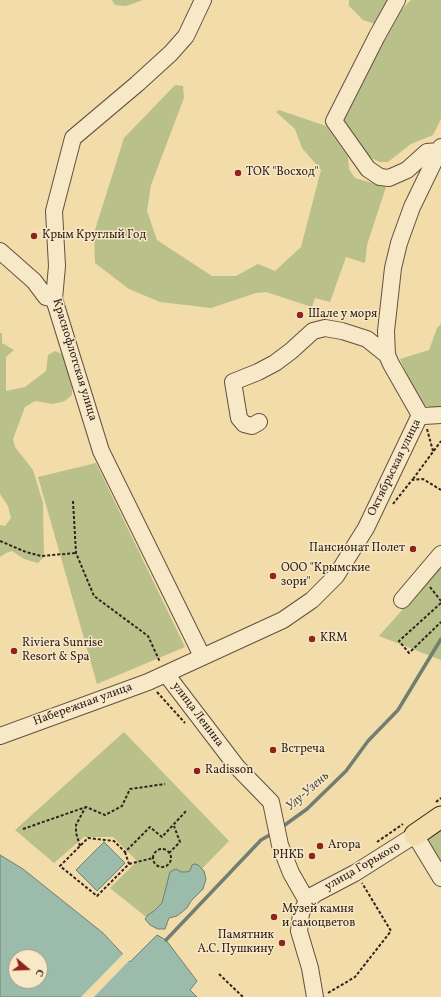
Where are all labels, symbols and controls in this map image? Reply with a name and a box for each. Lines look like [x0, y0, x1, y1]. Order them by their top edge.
place label: ТОК "Восход" [246, 166, 319, 180]
marker: ТОК "Восход" [233, 168, 243, 178]
place label: Крым Круглый Год [42, 229, 146, 243]
marker: Крым Круглый Год [29, 231, 39, 241]
street label: Краснофлотская улица [49, 297, 99, 423]
place label: Шале у моря [308, 308, 377, 322]
marker: Шале у моря [295, 310, 305, 320]
street label: Октябрьская улица [365, 417, 425, 519]
place label: Пансионат Полет [309, 542, 405, 556]
marker: Пансионат Полет [408, 544, 418, 554]
place label: ООО "Крымские зори" [281, 562, 370, 590]
marker: ООО "Крымские зори" [268, 571, 278, 581]
place label: KRM [320, 632, 348, 646]
marker: KRM [307, 634, 317, 644]
place label: Riviera Sunrise Resort & Spa [22, 637, 103, 665]
marker: Riviera Sunrise Resort & Spa [9, 646, 19, 656]
street label: Набережная улица [31, 680, 135, 730]
street label: улица Ленина [168, 680, 226, 750]
place label: Встреча [281, 743, 325, 757]
marker: Встреча [268, 745, 278, 755]
place label: Radisson [205, 764, 253, 778]
marker: Radisson [192, 766, 202, 776]
water label: Улу-Узень [283, 769, 333, 815]
place label: Агора [328, 839, 361, 853]
street label: улица Горького [323, 840, 403, 894]
marker: Агора [315, 841, 325, 851]
place label: РНКБ [272, 849, 304, 863]
marker: РНКБ [307, 851, 317, 861]
place label: Музей камня и самоцветов [282, 903, 355, 931]
marker: Музей камня и самоцветов [269, 912, 279, 922]
place label: Памятник А.С. Пушкину [198, 929, 274, 957]
marker: Памятник А.С. Пушкину [277, 938, 287, 948]
north arrow [8, 949, 48, 989]
text: С [31, 967, 47, 979]

